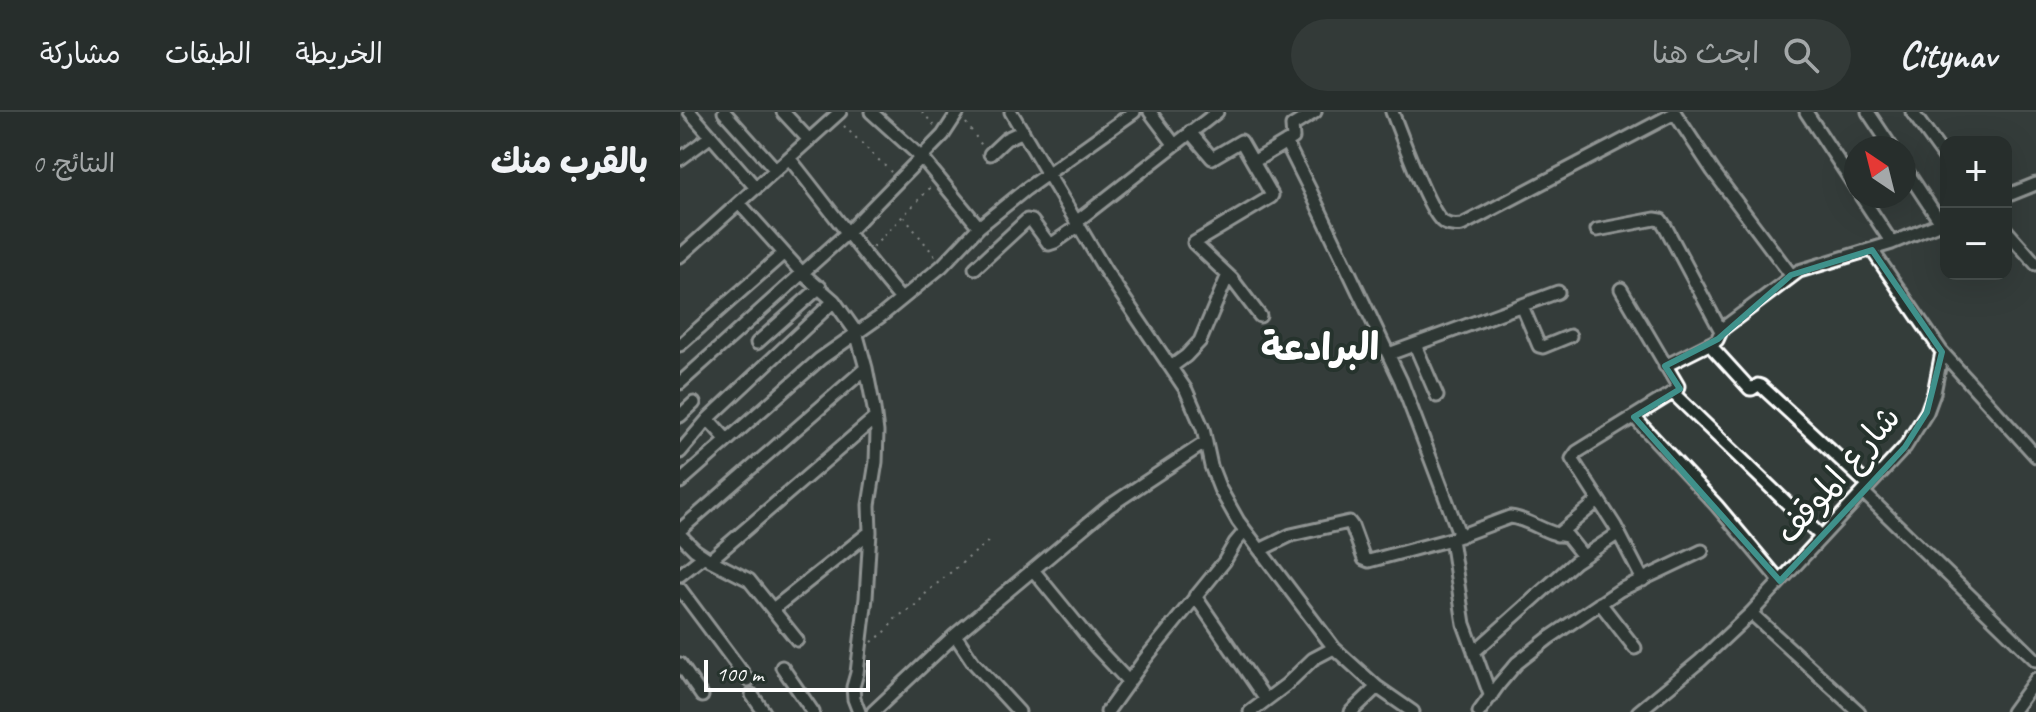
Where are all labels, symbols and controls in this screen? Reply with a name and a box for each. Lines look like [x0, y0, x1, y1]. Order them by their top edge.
search box [1291, 19, 1851, 91]
text: Citynav [1899, 32, 1996, 79]
icon: search [1779, 33, 1823, 77]
text: ابحث هنا [1652, 34, 1759, 72]
text: مشاركة [40, 36, 121, 71]
text: الطبقات [165, 36, 251, 71]
text: الخريطة [295, 36, 383, 71]
north arrow [1844, 136, 1916, 208]
map controls [1940, 136, 2012, 280]
button: + [1940, 136, 2012, 208]
text: بالقرب منك [491, 140, 648, 183]
text: النتائج: 0 [32, 147, 115, 180]
button: − [1940, 208, 2012, 280]
district label: البرادعة [1261, 324, 1379, 371]
street label: شارع الموقف [1766, 396, 1911, 554]
scale bar [704, 656, 870, 692]
text: 100 m [716, 660, 763, 688]

